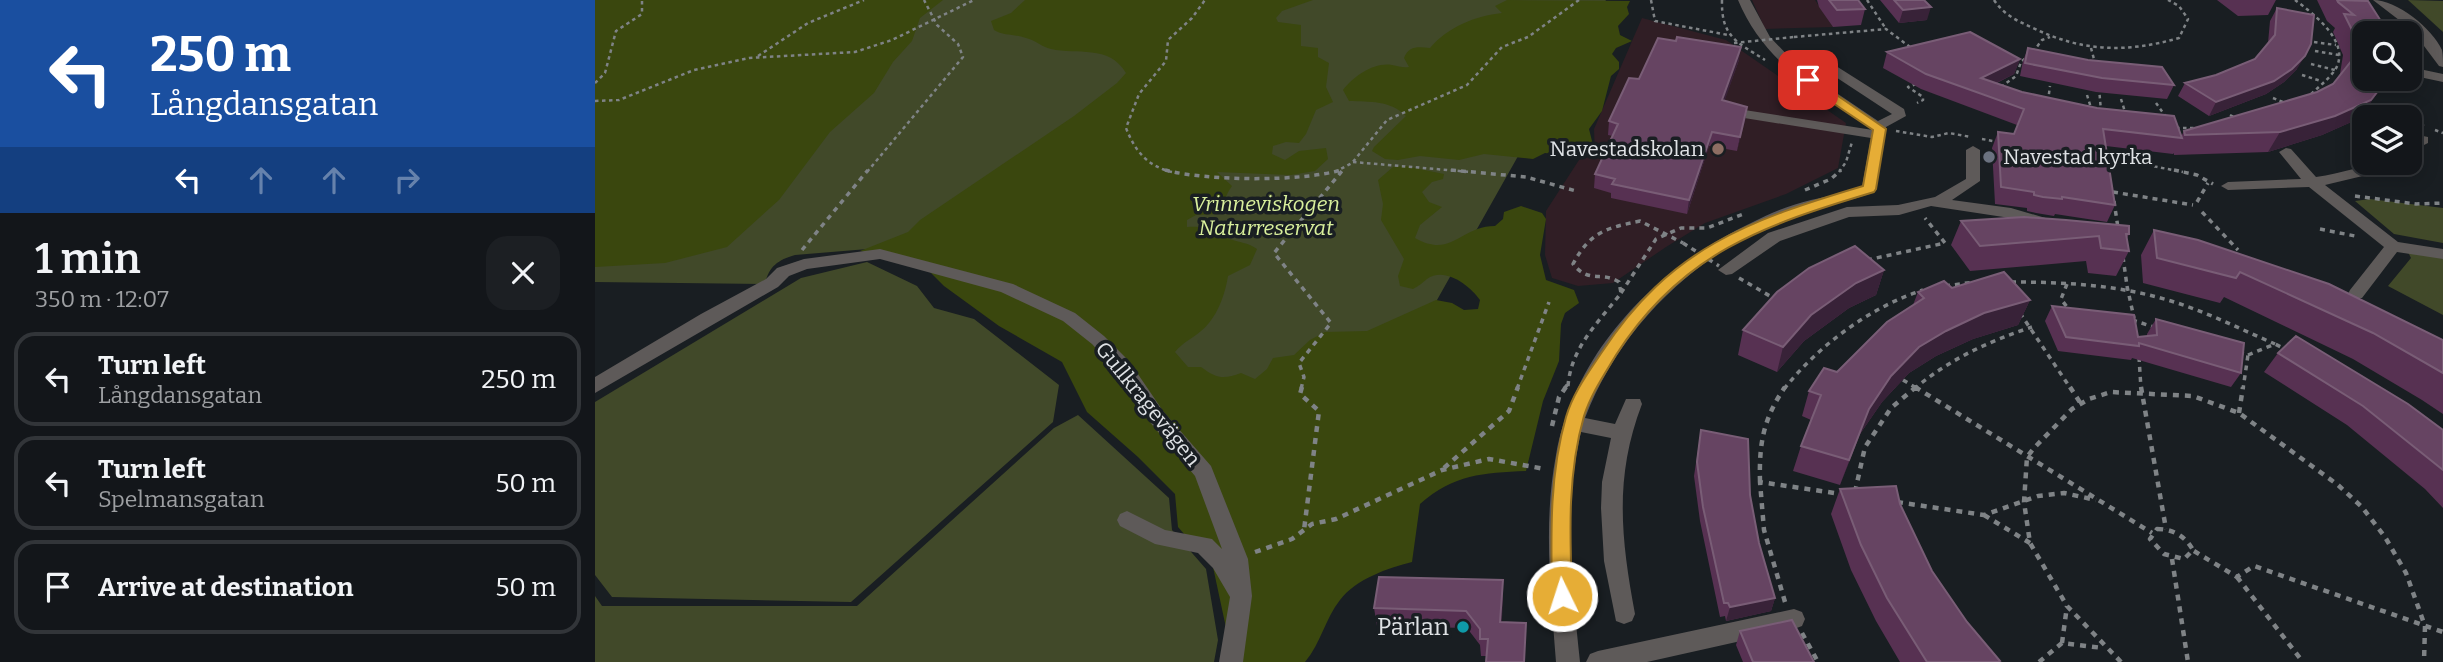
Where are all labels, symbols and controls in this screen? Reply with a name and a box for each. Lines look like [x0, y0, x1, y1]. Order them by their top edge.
map controls [2352, 21, 2422, 175]
button: search [2352, 21, 2422, 91]
text: 250 m [150, 25, 291, 84]
icon: left [35, 28, 126, 119]
pin [1778, 50, 1838, 110]
icon: arrive [1789, 61, 1827, 99]
text: Långdansgatan [150, 85, 378, 123]
button: layers [2352, 105, 2422, 175]
place label: Navestadskolan [1549, 136, 1704, 162]
marker: Navestadskolan [1710, 141, 1726, 157]
place label: Navestad kyrka [2003, 144, 2153, 170]
marker: Navestad kyrka [1981, 149, 1997, 165]
icon: left [169, 161, 207, 199]
icon: ahead [242, 161, 280, 199]
icon: ahead [315, 161, 353, 199]
icon: right [388, 161, 426, 199]
park label: Vrinneviskogen Naturreservat [1192, 191, 1340, 241]
text: 1 min [35, 234, 141, 284]
button: close [486, 236, 560, 310]
text: 350 m · 12:07 [35, 285, 169, 313]
street label: Gullkragevägen [1090, 336, 1206, 472]
text: Turn left [98, 350, 206, 381]
icon: left [39, 360, 77, 398]
text: 250 m [481, 364, 556, 395]
text: Långdansgatan [98, 381, 262, 409]
text: Turn left [98, 454, 206, 485]
icon: left [39, 464, 77, 502]
text: 50 m [495, 468, 556, 499]
text: Spelmansgatan [98, 485, 264, 513]
position arrow [1525, 559, 1599, 633]
icon: arrive [39, 568, 77, 606]
text: Arrive at destination [98, 572, 353, 603]
text: 50 m [495, 572, 556, 603]
place label: Pärlan [1377, 613, 1449, 641]
marker: Pärlan [1455, 619, 1471, 635]

